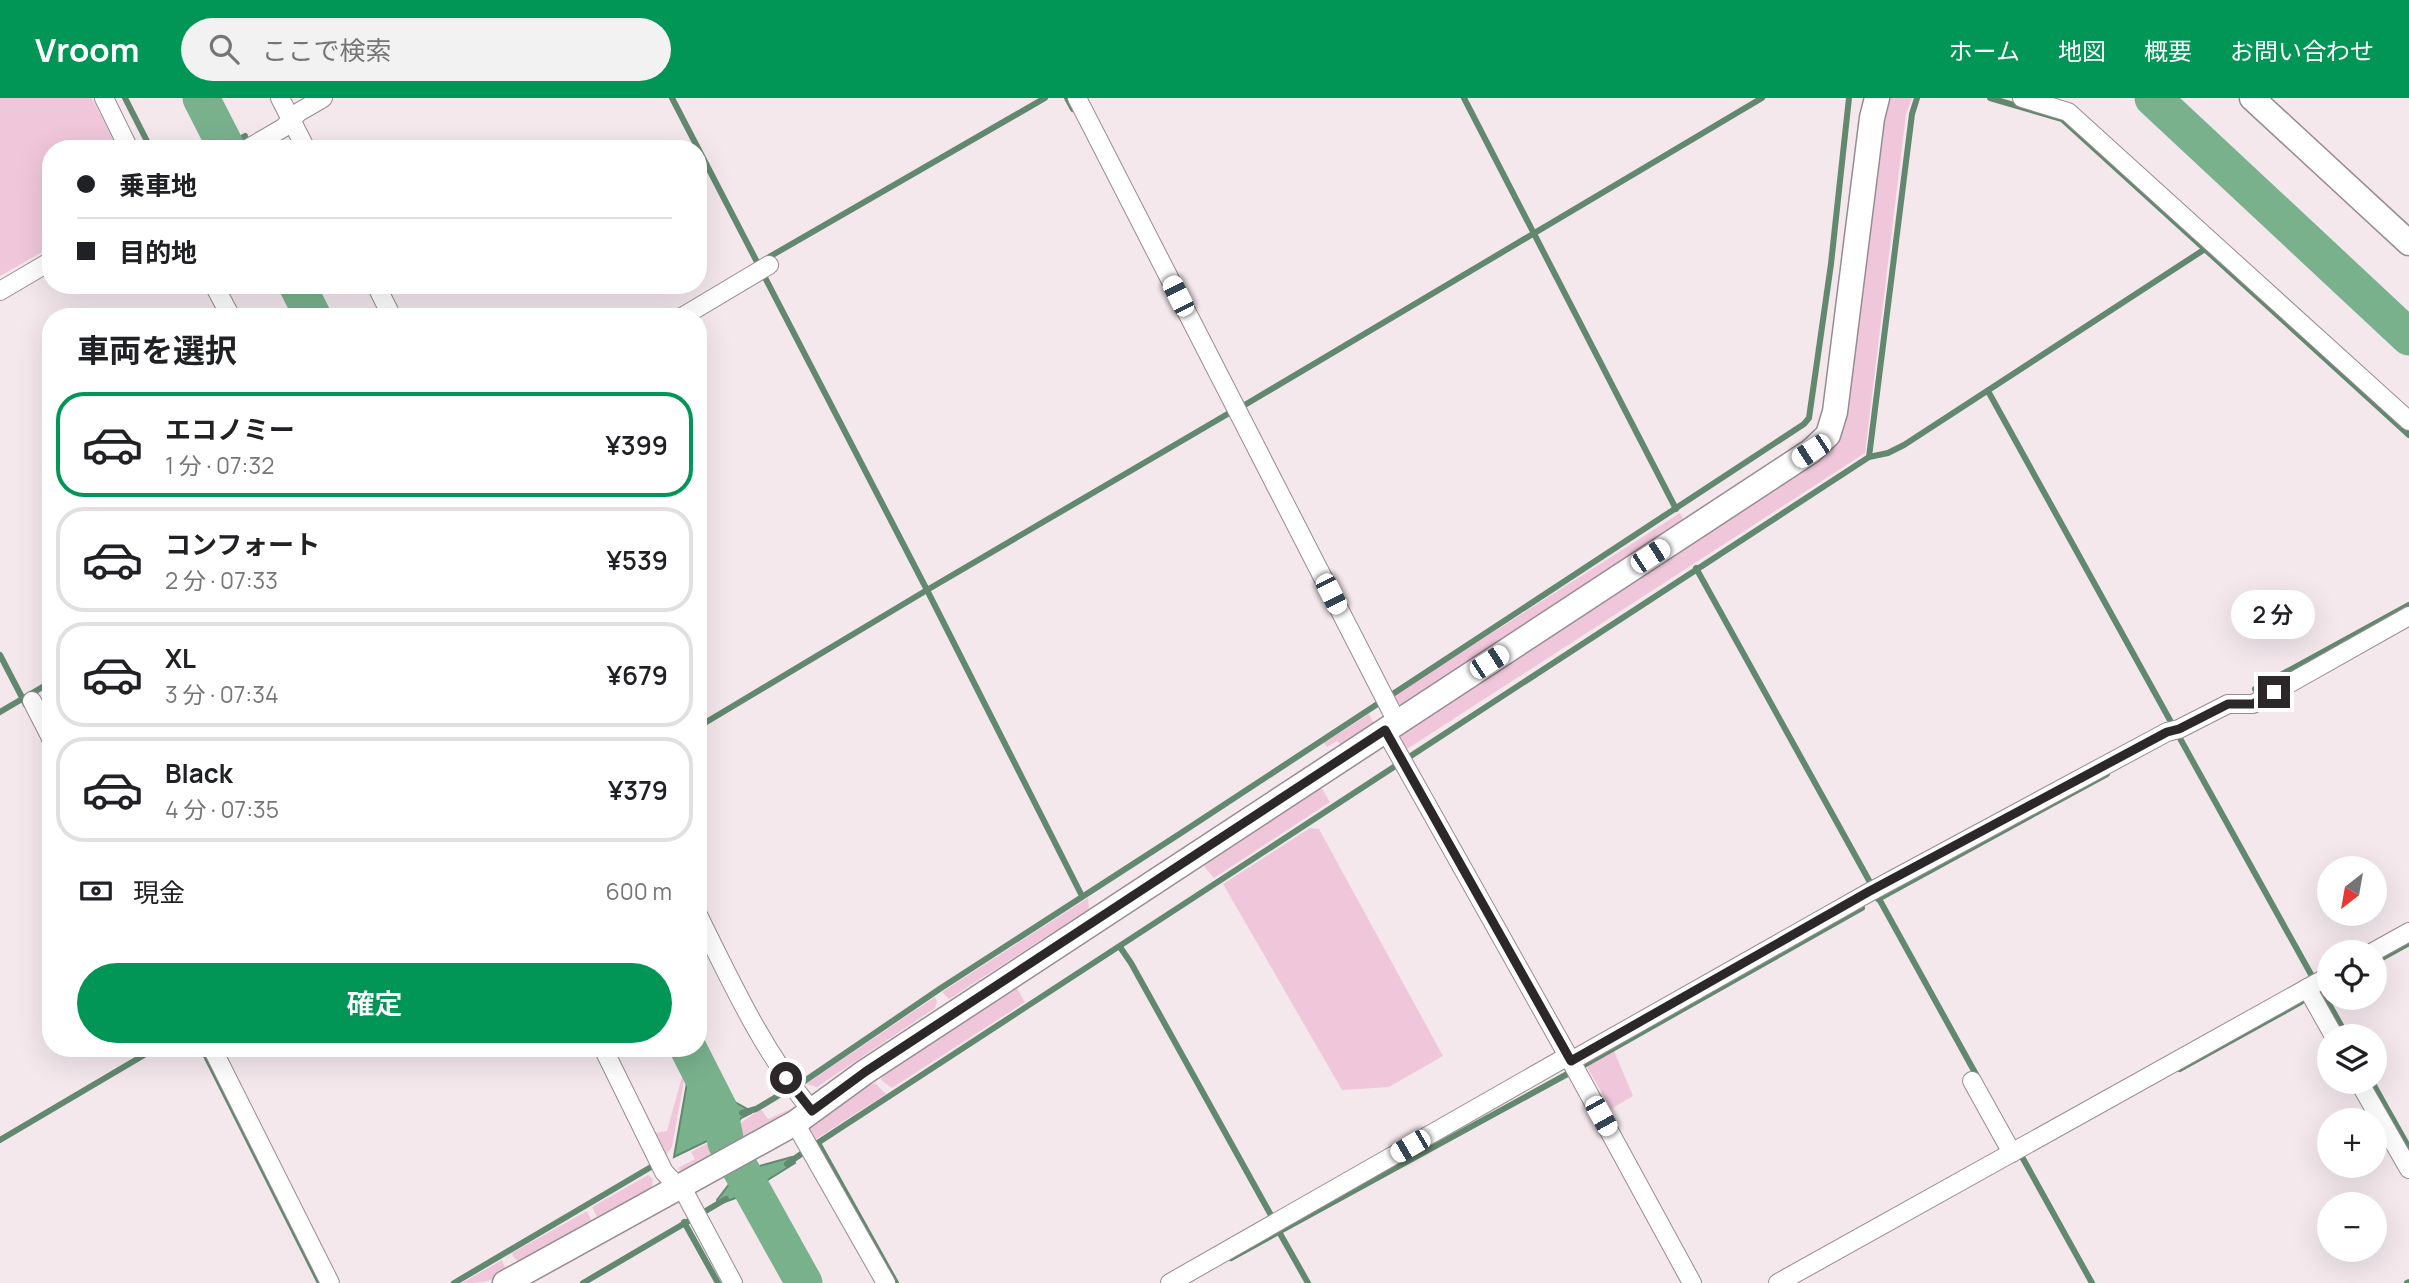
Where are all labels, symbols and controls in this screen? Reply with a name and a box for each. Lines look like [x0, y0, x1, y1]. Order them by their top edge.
search box [181, 18, 671, 81]
text: Vroom [35, 27, 139, 72]
icon: search [205, 30, 243, 68]
text: ここで検索 [261, 32, 391, 68]
text: ホーム [1949, 34, 2020, 67]
text: 地図 [2058, 34, 2106, 67]
text: 概要 [2144, 34, 2192, 67]
text: お問い合わせ [2230, 34, 2374, 67]
text: 乗車地 [119, 167, 197, 203]
text: 目的地 [119, 234, 197, 270]
car [1160, 273, 1197, 319]
text: 車両を選択 [77, 328, 237, 372]
text: エコノミー [165, 411, 295, 447]
icon: car [81, 413, 144, 476]
text: ¥399 [605, 427, 668, 463]
car [1788, 431, 1835, 471]
text: 1 分 · 07:32 [165, 449, 274, 481]
text: コンフォート [165, 526, 320, 562]
icon: car [81, 528, 144, 591]
car [1627, 536, 1674, 576]
text: ¥539 [606, 542, 668, 578]
text: 2 分 · 07:33 [165, 564, 278, 596]
car [1313, 571, 1350, 617]
callout: 2 分 [2232, 590, 2316, 640]
text: 2 分 [2252, 598, 2294, 630]
text: XL [165, 640, 196, 676]
car [1466, 642, 1513, 682]
icon: car [81, 643, 144, 706]
text: ¥679 [607, 657, 668, 693]
route end [2258, 676, 2290, 708]
text: 3 分 · 07:34 [165, 678, 278, 710]
text: Black [165, 755, 233, 791]
icon: car [81, 758, 144, 821]
text: ¥379 [608, 772, 668, 808]
text: 4 分 · 07:35 [165, 793, 279, 825]
north arrow [2317, 856, 2387, 926]
map controls [2317, 856, 2387, 1262]
icon: cash [77, 872, 115, 910]
text: 現金 [133, 874, 185, 910]
text: 600 m [606, 875, 672, 907]
button: locate [2317, 940, 2387, 1010]
button: 確定 [77, 963, 672, 1043]
button: layers [2317, 1024, 2387, 1094]
route start [770, 1062, 802, 1094]
car [1582, 1093, 1621, 1139]
button: + [2317, 1108, 2387, 1178]
car [1387, 1126, 1434, 1166]
button: − [2317, 1192, 2387, 1262]

